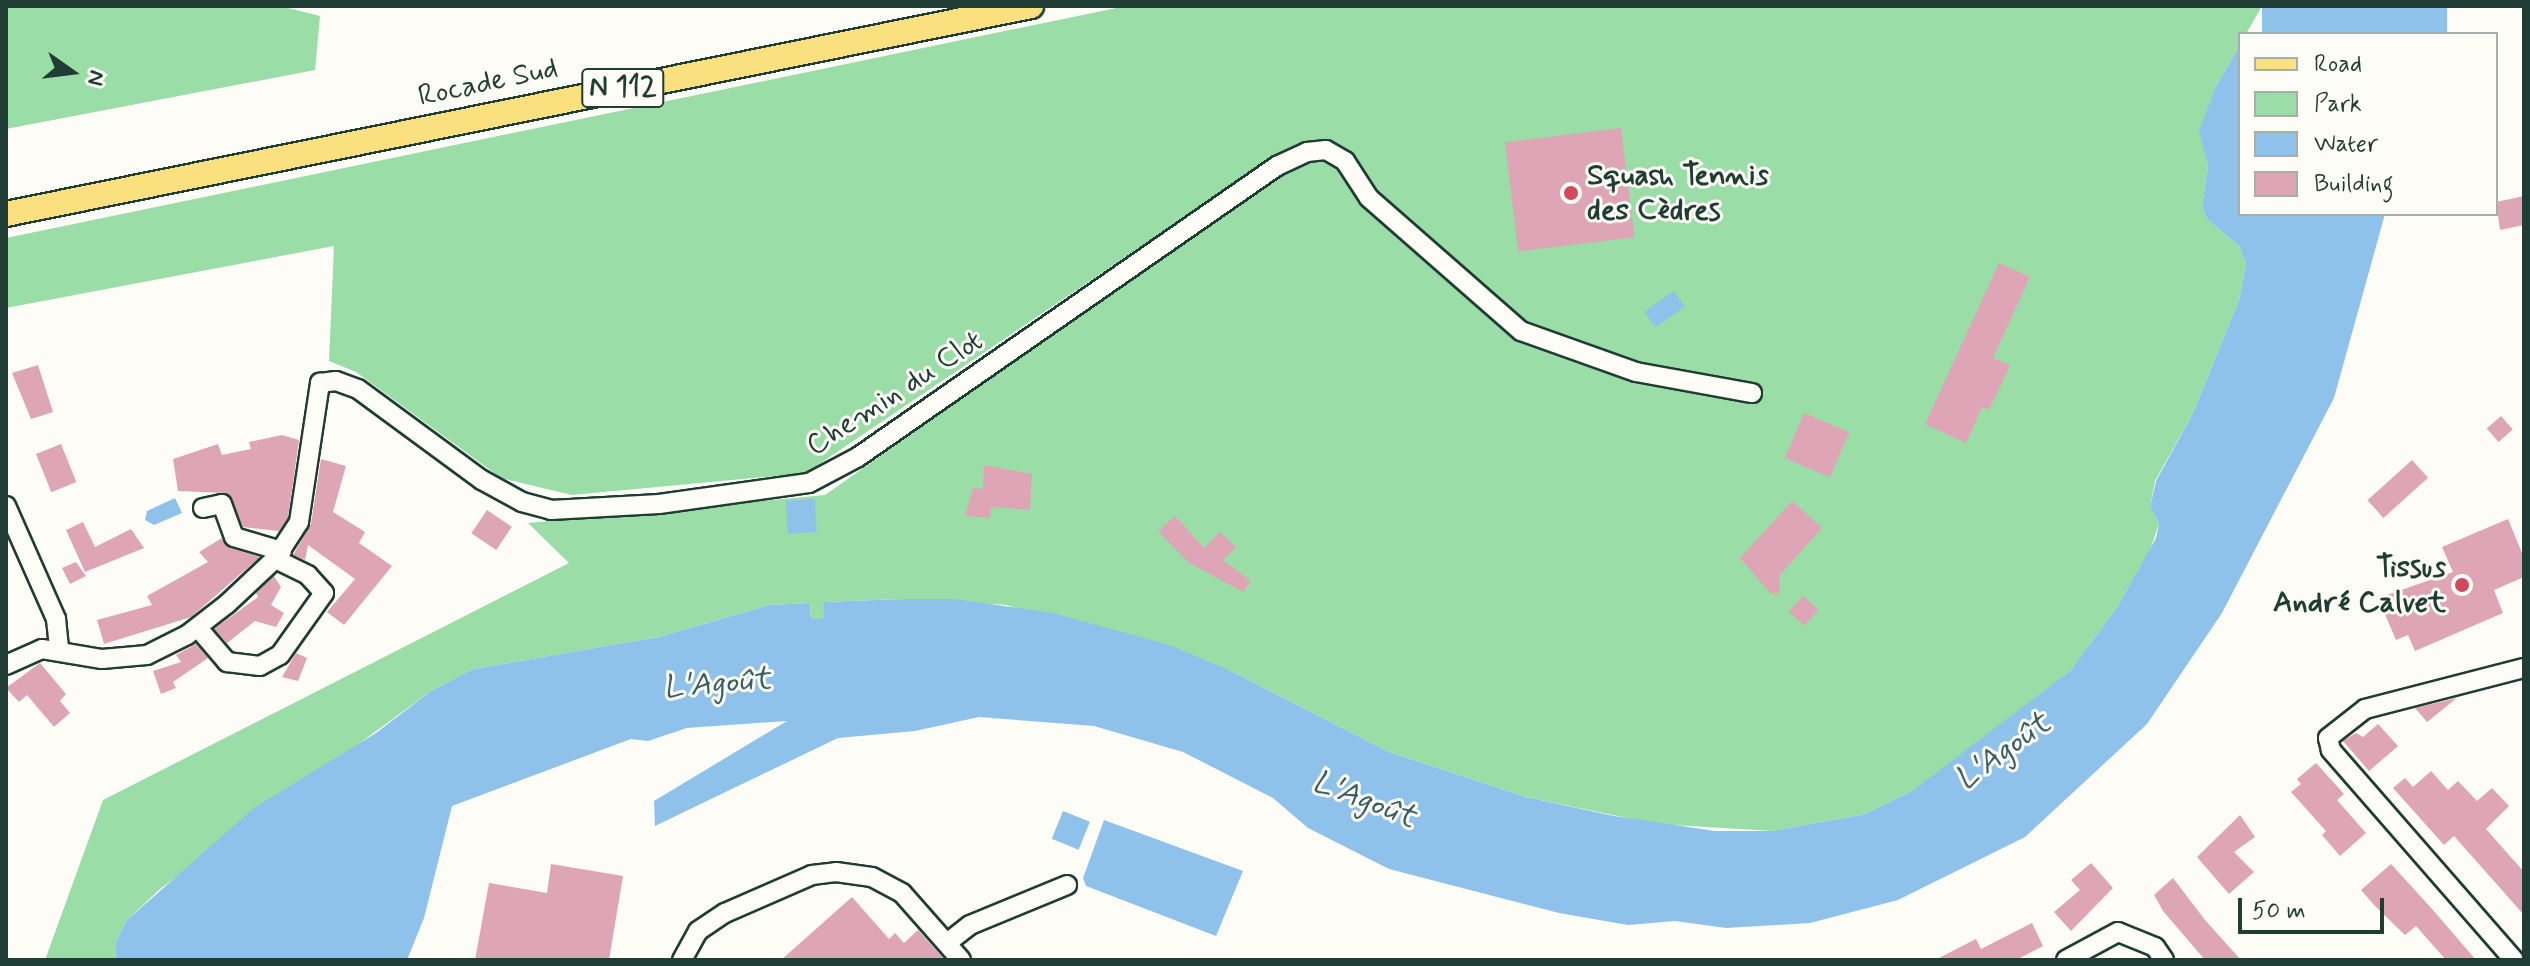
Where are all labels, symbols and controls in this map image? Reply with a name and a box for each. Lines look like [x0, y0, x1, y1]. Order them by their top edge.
north arrow [32, 32, 112, 112]
legend [2238, 32, 2498, 216]
text: Road [2314, 49, 2362, 80]
street label: Rocade Sud [415, 51, 561, 115]
road number: N 112 [581, 64, 665, 112]
text: N [80, 67, 111, 88]
text: Park [2314, 89, 2362, 120]
text: Water [2314, 129, 2378, 160]
place label: Squash Tennis des Cèdres [1587, 158, 1769, 228]
text: Building [2314, 169, 2394, 200]
marker: Squash Tennis des Cèdres [1562, 184, 1580, 202]
street label: Chemin du Clot [800, 324, 990, 464]
place label: Tissus André Calvet [2273, 550, 2446, 620]
marker: Tissus André Calvet [2453, 576, 2471, 594]
water label: L'Agoût [662, 660, 772, 708]
water label: L'Agoût [1948, 705, 2058, 799]
water label: L'Agoût [1307, 763, 1421, 837]
scale bar [2242, 882, 2388, 932]
text: 50 m [2252, 896, 2306, 927]

